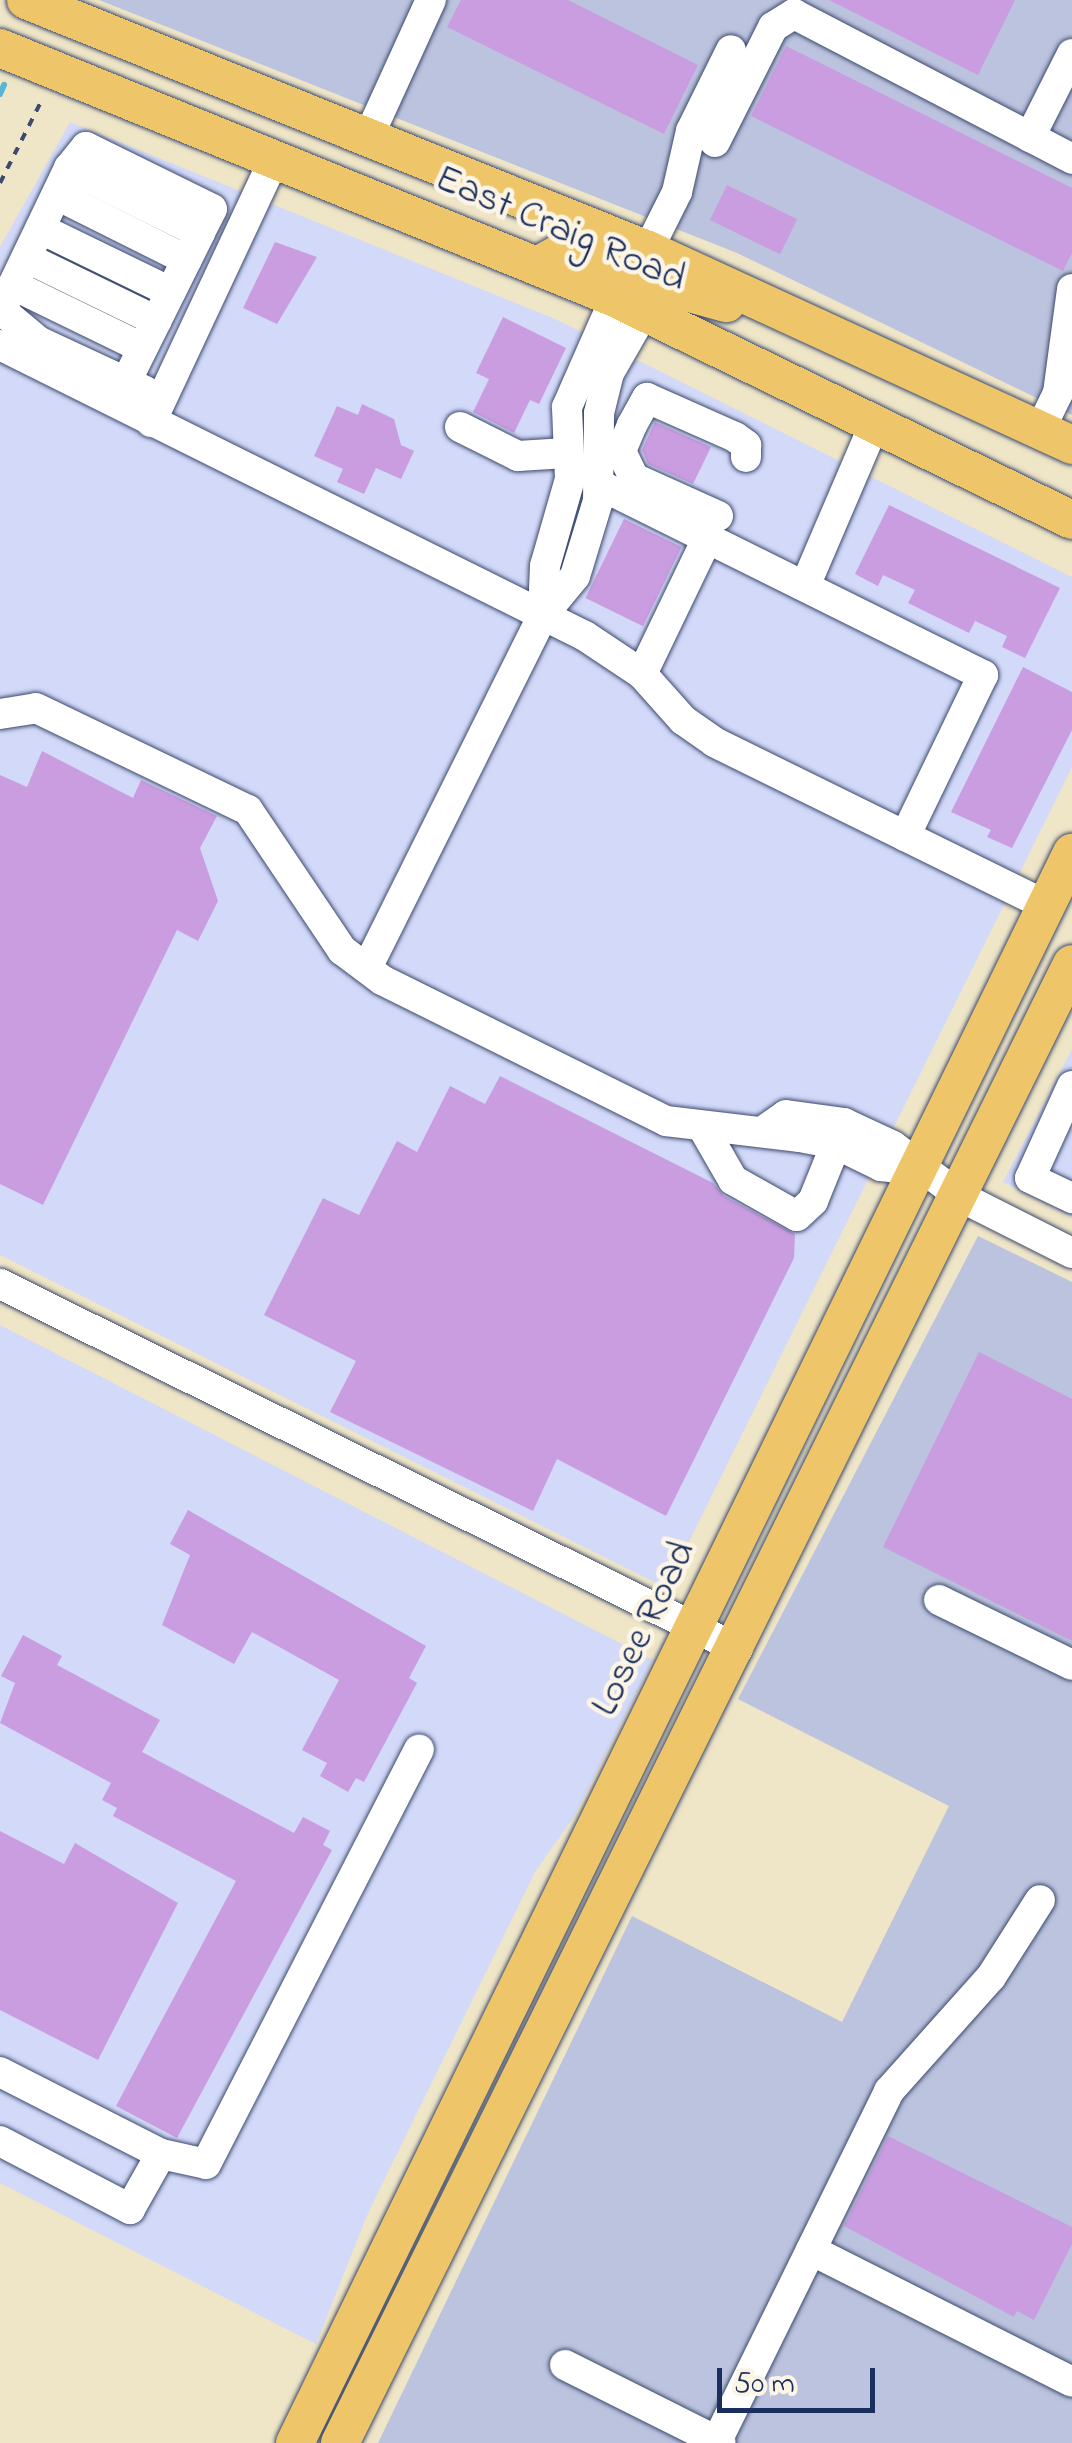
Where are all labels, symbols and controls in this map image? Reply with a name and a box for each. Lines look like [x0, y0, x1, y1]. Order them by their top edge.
street label: East Craig Road [427, 156, 693, 304]
street label: Losee Road [582, 1534, 708, 1724]
scale bar [722, 2348, 880, 2410]
text: 50 m [734, 2363, 795, 2407]

